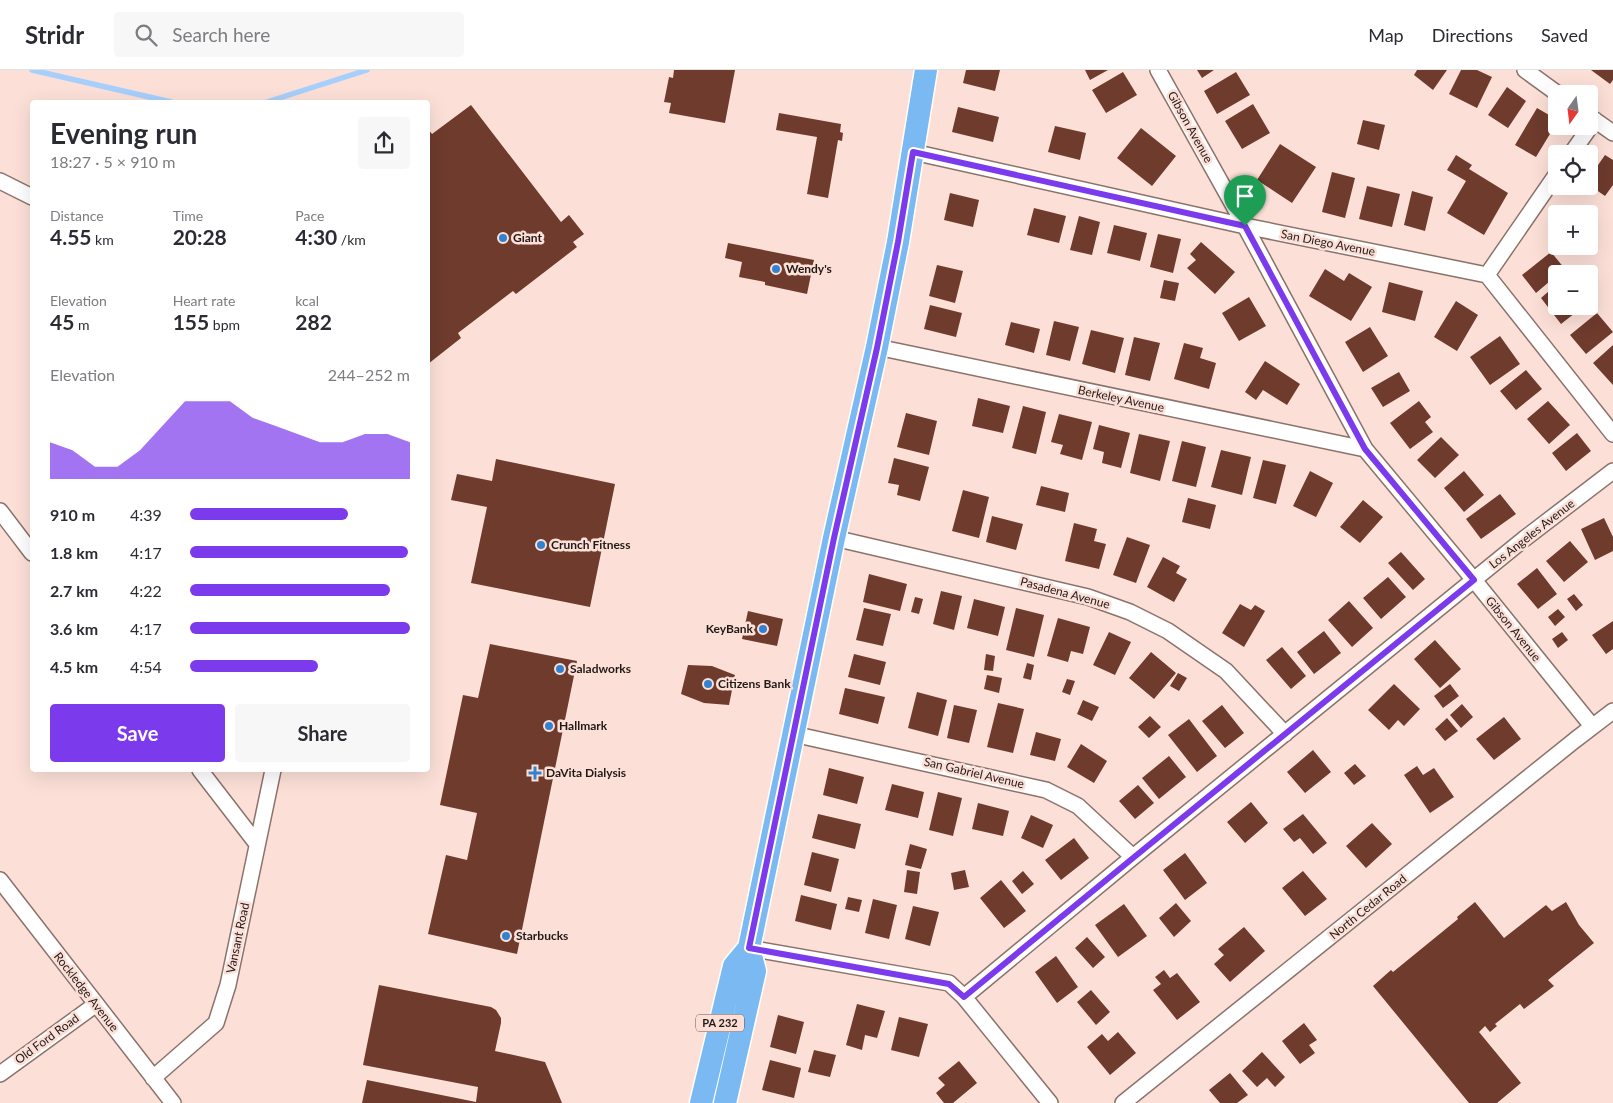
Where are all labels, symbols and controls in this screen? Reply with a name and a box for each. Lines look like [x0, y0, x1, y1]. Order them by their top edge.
search box [114, 12, 464, 57]
text: Stridr [25, 20, 84, 49]
icon: search [132, 21, 160, 49]
text: Search here [172, 23, 270, 46]
text: Map [1368, 24, 1404, 46]
text: Directions [1432, 24, 1513, 46]
text: Saved [1541, 24, 1588, 46]
north arrow [1548, 85, 1598, 135]
map controls [1548, 85, 1598, 315]
street label: Gibson Avenue [1165, 88, 1216, 165]
text: Evening run [50, 116, 197, 150]
button: share [358, 117, 410, 169]
button: locate [1548, 145, 1598, 195]
text: 18:27 · 5 × 910 m [50, 152, 175, 171]
pin [1224, 175, 1266, 226]
icon: arrive [1231, 182, 1259, 210]
button: + [1548, 205, 1598, 255]
text: Distance [50, 207, 104, 224]
text: Time [173, 207, 203, 224]
text: Pace [295, 207, 324, 224]
text: 4.55 [50, 224, 92, 249]
text: 20:28 [173, 224, 227, 249]
text: 4:30 [295, 224, 337, 249]
street label: San Diego Avenue [1280, 226, 1377, 259]
place label: Giant [513, 230, 543, 245]
text: km [92, 231, 114, 248]
text: /km [337, 231, 366, 248]
marker: Giant [497, 232, 509, 244]
place label: Wendy's [786, 261, 832, 276]
marker: Wendy's [770, 263, 782, 275]
button: − [1548, 265, 1598, 315]
text: Elevation [50, 292, 107, 309]
text: Heart rate [173, 292, 235, 309]
text: kcal [295, 292, 319, 309]
text: 45 [50, 309, 74, 334]
text: 155 [173, 309, 209, 334]
text: 282 [295, 309, 332, 334]
text: m [74, 316, 89, 333]
text: bpm [209, 316, 240, 333]
text: Elevation [50, 365, 115, 384]
text: 244–252 m [328, 365, 410, 384]
street label: Berkeley Avenue [1077, 382, 1166, 415]
street label: Los Angeles Avenue [1486, 496, 1577, 572]
text: 910 m [50, 505, 95, 524]
text: 4:39 [130, 505, 162, 524]
place label: Crunch Fitness [551, 537, 630, 552]
marker: Crunch Fitness [535, 539, 547, 551]
text: 1.8 km [50, 543, 98, 562]
text: 4:17 [130, 543, 162, 562]
street label: Pasadena Avenue [1019, 573, 1112, 612]
text: 2.7 km [50, 581, 98, 600]
text: 4:22 [130, 581, 162, 600]
street label: Gibson Avenue [1483, 593, 1544, 664]
text: 3.6 km [50, 619, 98, 638]
text: 4:17 [130, 619, 162, 638]
place label: KeyBank [706, 621, 754, 636]
marker: KeyBank [757, 623, 769, 635]
text: 4.5 km [50, 657, 98, 676]
text: 4:54 [130, 657, 162, 676]
place label: Saladworks [570, 661, 631, 676]
marker: Saladworks [554, 663, 566, 675]
place label: Citizens Bank [718, 676, 791, 691]
marker: Citizens Bank [702, 678, 714, 690]
button: Save [50, 704, 225, 762]
button: Share [235, 704, 410, 762]
place label: Hallmark [559, 718, 608, 733]
marker: Hallmark [543, 720, 555, 732]
street label: San Gabriel Avenue [923, 754, 1026, 791]
place label: DaVita Dialysis [546, 765, 626, 780]
marker: DaVita Dialysis [528, 766, 542, 780]
street label: North Cedar Road [1326, 871, 1409, 942]
street label: Vansant Road [223, 901, 252, 975]
place label: Starbucks [516, 928, 568, 943]
marker: Starbucks [500, 930, 512, 942]
street label: Rockledge Avenue [51, 949, 122, 1034]
street label: Old Ford Road [12, 1010, 82, 1067]
road number: PA 232 [696, 1014, 744, 1031]

